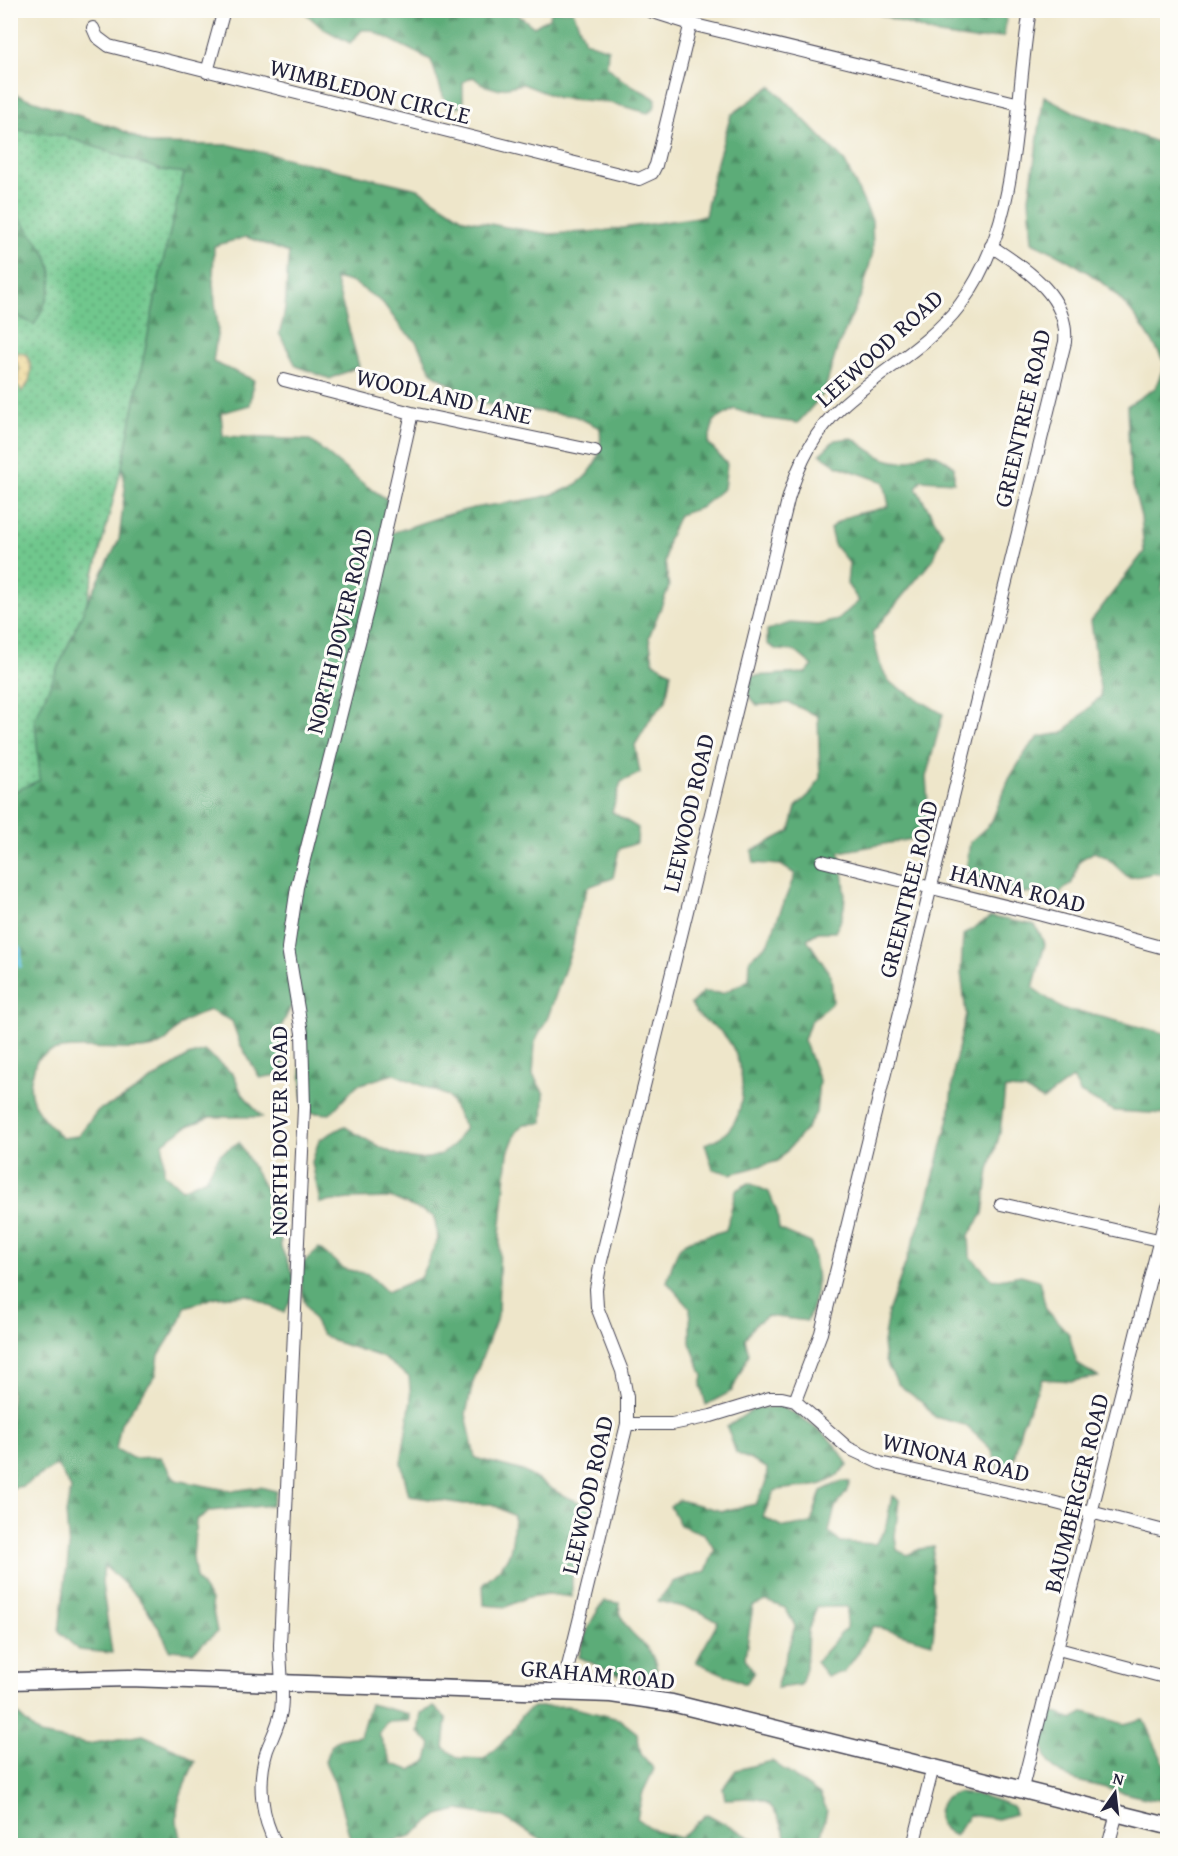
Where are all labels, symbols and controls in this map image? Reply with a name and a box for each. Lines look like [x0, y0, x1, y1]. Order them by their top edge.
street label: WIMBLEDON CIRCLE [266, 49, 474, 133]
street label: LEEWOOD ROAD [807, 281, 951, 415]
street label: GREENTREE ROAD [985, 326, 1059, 510]
street label: WOODLAND LANE [353, 359, 535, 433]
street label: NORTH DOVER ROAD [297, 525, 381, 737]
street label: LEEWOOD ROAD [653, 730, 723, 896]
street label: GREENTREE ROAD [869, 797, 947, 981]
street label: HANNA ROAD [947, 854, 1089, 922]
street label: NORTH DOVER ROAD [261, 1026, 296, 1236]
street label: BAUMBERGER ROAD [1034, 1390, 1118, 1596]
street label: LEEWOOD ROAD [552, 1412, 622, 1578]
street label: WINONA ROAD [879, 1423, 1033, 1491]
street label: GRAHAM ROAD [519, 1650, 677, 1698]
north arrow [1085, 1763, 1145, 1823]
text: N [1111, 1766, 1127, 1791]

